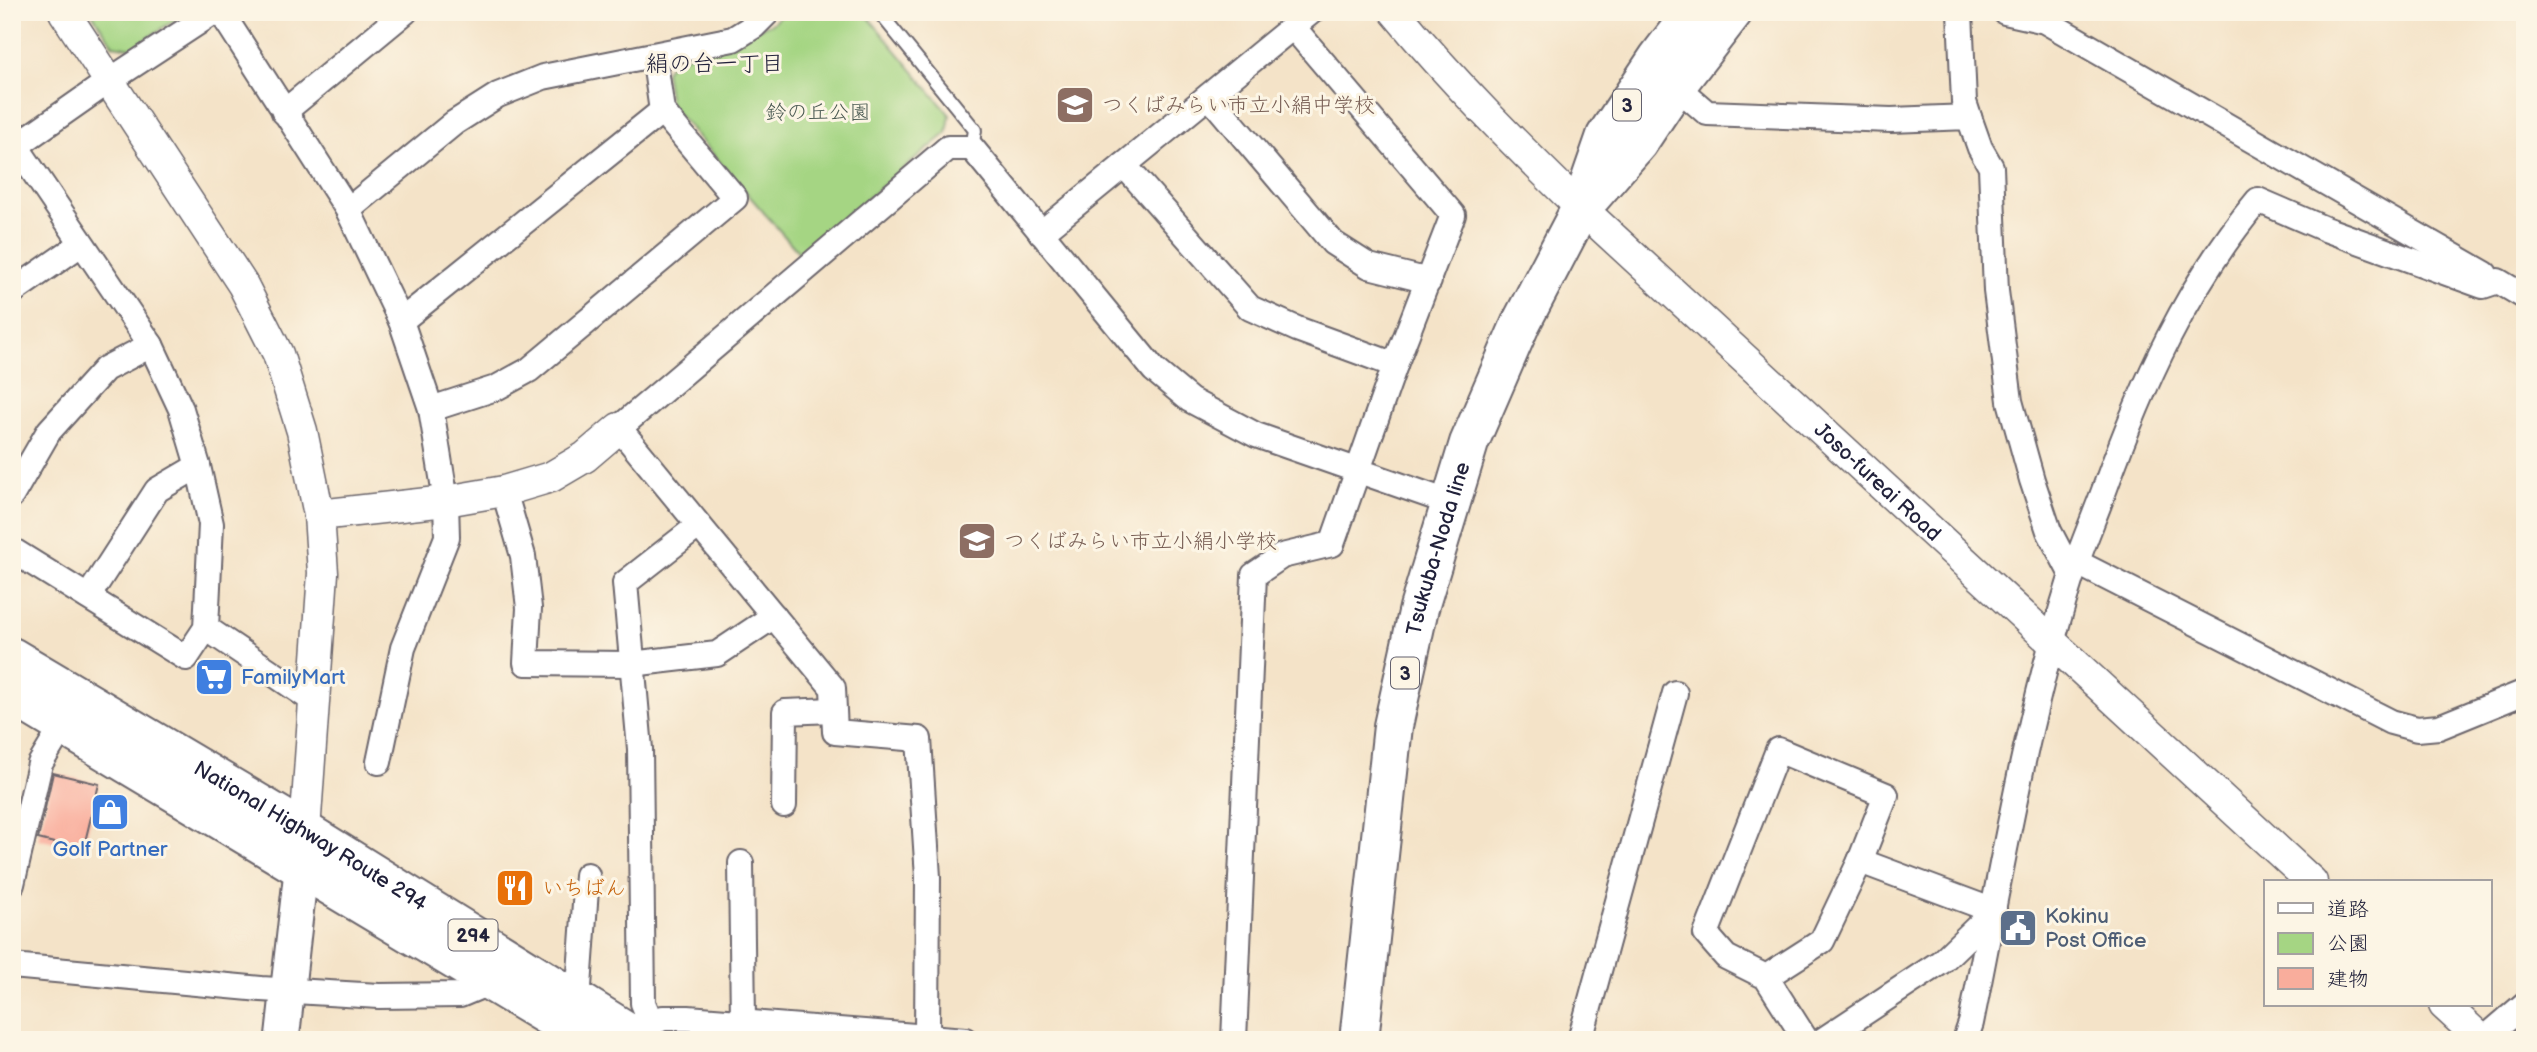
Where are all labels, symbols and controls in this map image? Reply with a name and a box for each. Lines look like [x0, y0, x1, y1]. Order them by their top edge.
district label: 絹の台一丁目 [646, 50, 784, 78]
school or university icon: つくばみらい市立小絹中学校 [1054, 84, 1096, 126]
road number: 3 [1613, 90, 1641, 120]
place label: つくばみらい市立小絹中学校 [1102, 93, 1375, 118]
park label: 鈴の丘公園 [766, 100, 871, 125]
street label: Joso-fureai Road [1809, 417, 1946, 547]
street label: Tsukuba-Noda line [1401, 459, 1476, 637]
school or university icon: つくばみらい市立小絹小学校 [956, 520, 998, 562]
place label: つくばみらい市立小絹小学校 [1004, 529, 1277, 554]
supermarket icon: FamilyMart [193, 656, 235, 698]
road number: 3 [1391, 658, 1419, 688]
place label: FamilyMart [241, 665, 346, 690]
street label: National Highway Route 294 [189, 756, 432, 917]
shop icon: Golf Partner [89, 791, 131, 833]
place label: Golf Partner [53, 837, 168, 862]
restaurant icon: いちばん [494, 867, 536, 909]
place label: いちばん [542, 876, 626, 901]
legend [2264, 880, 2492, 1006]
text: 道路 [2327, 897, 2369, 922]
place label: Kokinu Post Office [2045, 904, 2146, 953]
public building icon: Kokinu Post Office [1997, 907, 2039, 949]
road number: 294 [448, 920, 498, 951]
text: 公園 [2327, 931, 2369, 956]
text: 建物 [2327, 967, 2369, 992]

